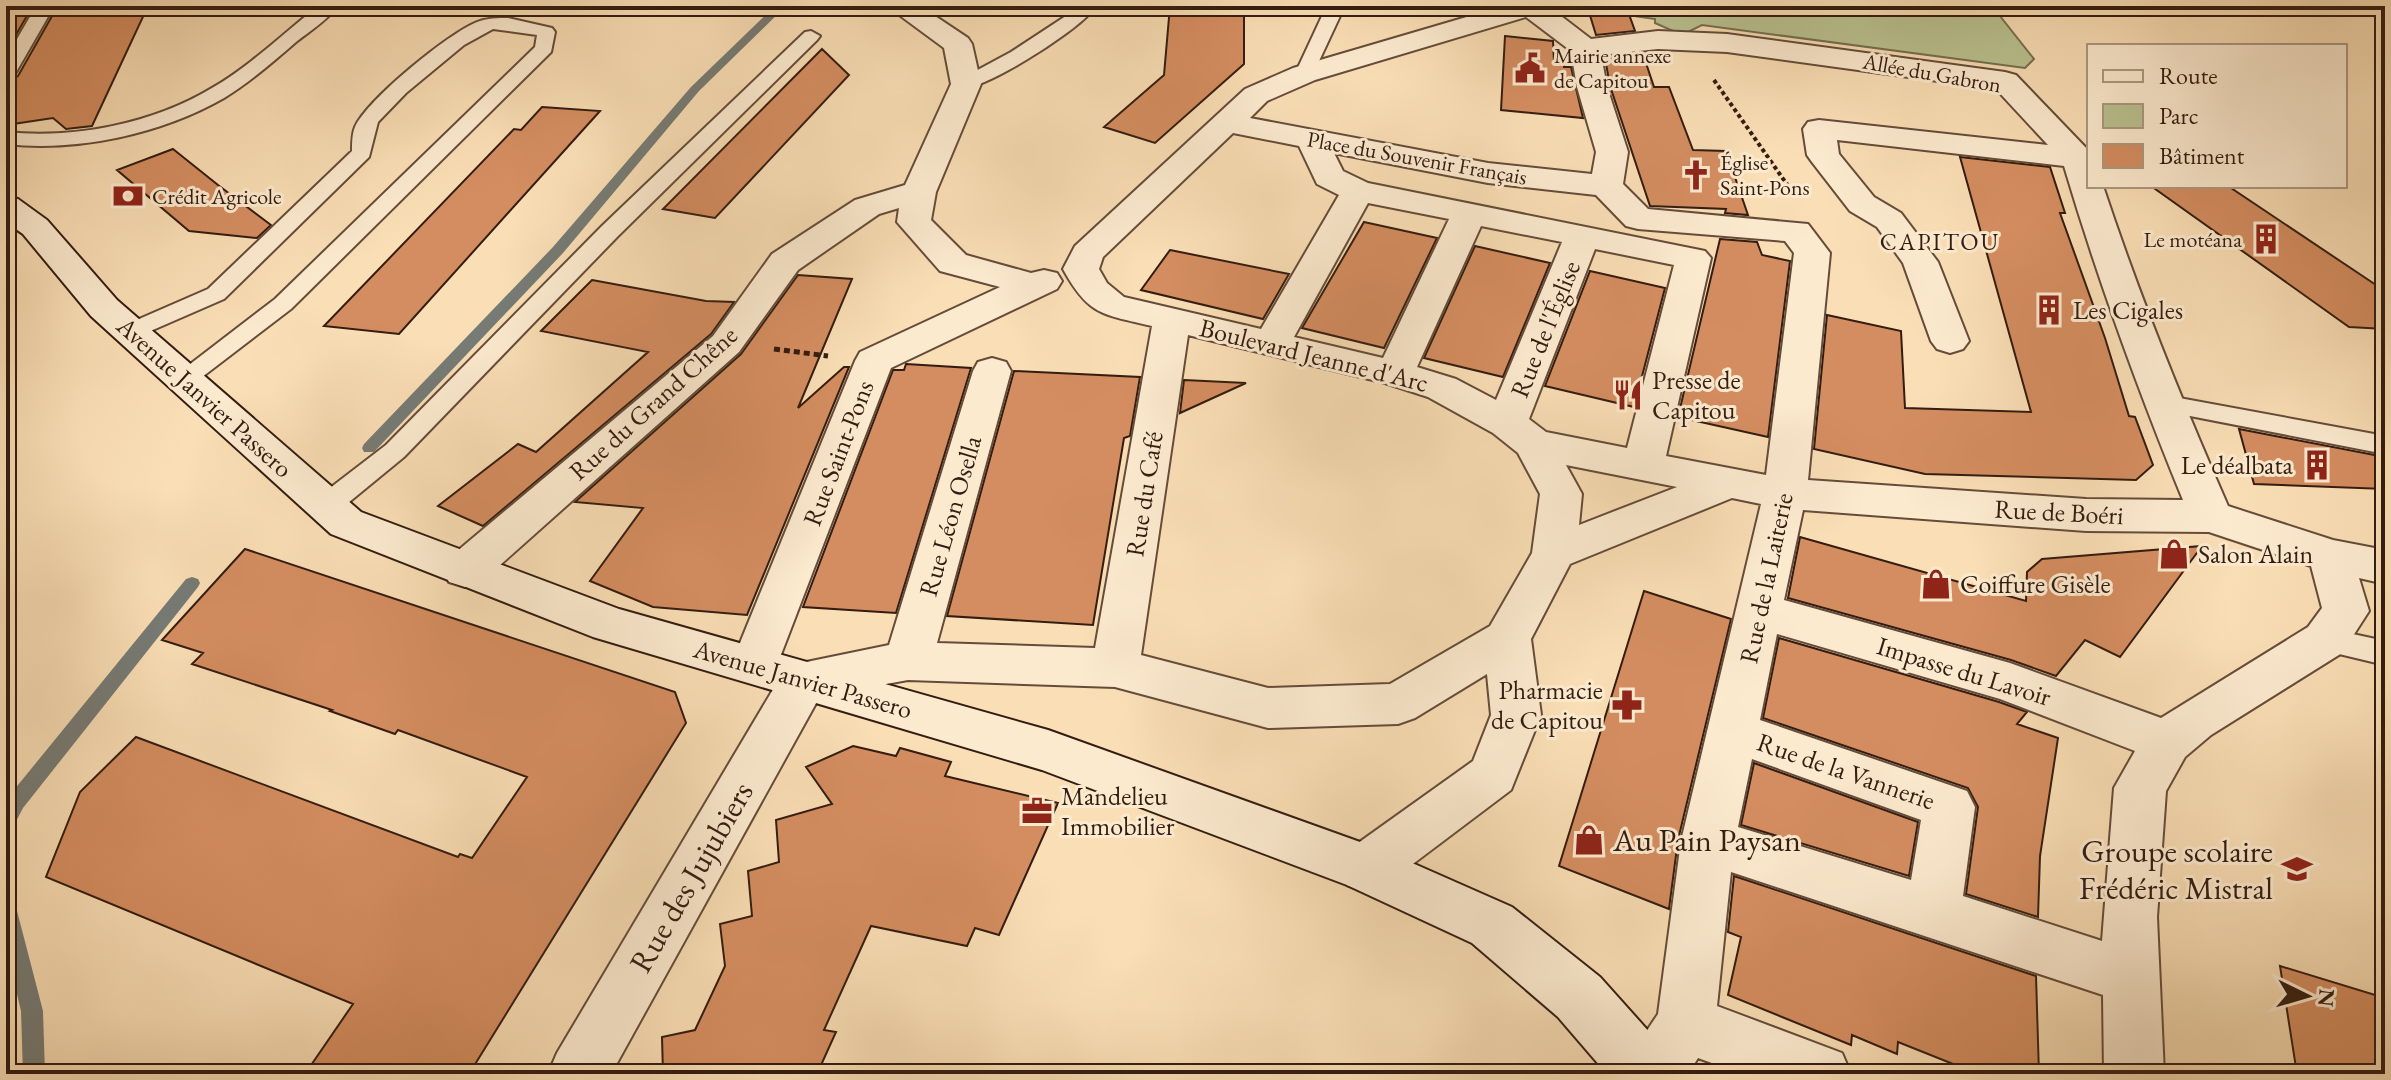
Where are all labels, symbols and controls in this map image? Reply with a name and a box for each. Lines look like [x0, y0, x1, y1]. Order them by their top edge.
place label: Mairie annexe de Capitou [1554, 41, 1671, 95]
legend [2087, 44, 2347, 188]
street label: Allée du Gabron [1859, 46, 2004, 100]
public building icon: Mairie annexe de Capitou [1513, 51, 1547, 85]
text: Route [2159, 60, 2218, 91]
text: Parc [2159, 100, 2198, 131]
street label: Place du Souvenir Français [1305, 124, 1529, 192]
text: Bâtiment [2159, 140, 2245, 171]
place label: Église Saint-Pons [1720, 148, 1810, 202]
church icon: Église Saint-Pons [1679, 158, 1713, 192]
bank icon: Crédit Agricole [111, 179, 145, 213]
place label: Crédit Agricole [152, 182, 282, 211]
building icon: Le motéana [2249, 222, 2283, 256]
place label: Le motéana [2144, 225, 2242, 254]
district label: CAPITOU [1880, 226, 2000, 257]
street label: Rue de l'Église [1502, 256, 1588, 402]
building icon: Les Cigales [2032, 293, 2066, 327]
place label: Les Cigales [2073, 293, 2183, 327]
street label: Avenue Janvier Passero [109, 308, 300, 485]
street label: Boulevard Jeanne d'Arc [1196, 310, 1432, 400]
street label: Rue du Grand Chêne [562, 318, 744, 488]
place label: Presse de Capitou [1652, 363, 1741, 427]
street label: Rue Saint-Pons [795, 375, 881, 531]
restaurant icon: Presse de Capitou [1611, 378, 1645, 412]
street label: Rue du Café [1117, 429, 1171, 559]
street label: Rue Léon Osella [911, 431, 989, 600]
place label: Le déalbata [2181, 448, 2294, 482]
building icon: Le déalbata [2300, 448, 2334, 482]
street label: Rue de la Laiterie [1731, 490, 1801, 666]
street label: Rue de Boéri [1993, 492, 2125, 532]
shop icon: Salon Alain [2157, 537, 2191, 571]
place label: Salon Alain [2198, 537, 2313, 571]
shop icon: Coiffure Gisèle [1919, 567, 1953, 601]
place label: Coiffure Gisèle [1960, 567, 2111, 601]
street label: Impasse du Lavoir [1873, 628, 2055, 714]
street label: Avenue Janvier Passero [689, 631, 916, 726]
place label: Pharmacie de Capitou [1491, 673, 1603, 737]
pharmacy icon: Pharmacie de Capitou [1610, 688, 1644, 722]
street label: Rue de la Vannerie [1753, 725, 1939, 817]
street label: Rue des Jujubiers [619, 774, 763, 980]
place label: Mandelieu Immobilier [1061, 779, 1175, 843]
office icon: Mandelieu Immobilier [1020, 794, 1054, 828]
place label: Au Pain Paysan [1612, 819, 1801, 861]
shop icon: Au Pain Paysan [1572, 823, 1606, 857]
place label: Groupe scolaire Frédéric Mistral [2079, 830, 2273, 909]
school or university icon: Groupe scolaire Frédéric Mistral [2280, 852, 2314, 886]
north arrow [2267, 956, 2347, 1036]
text: N [2311, 988, 2342, 1008]

